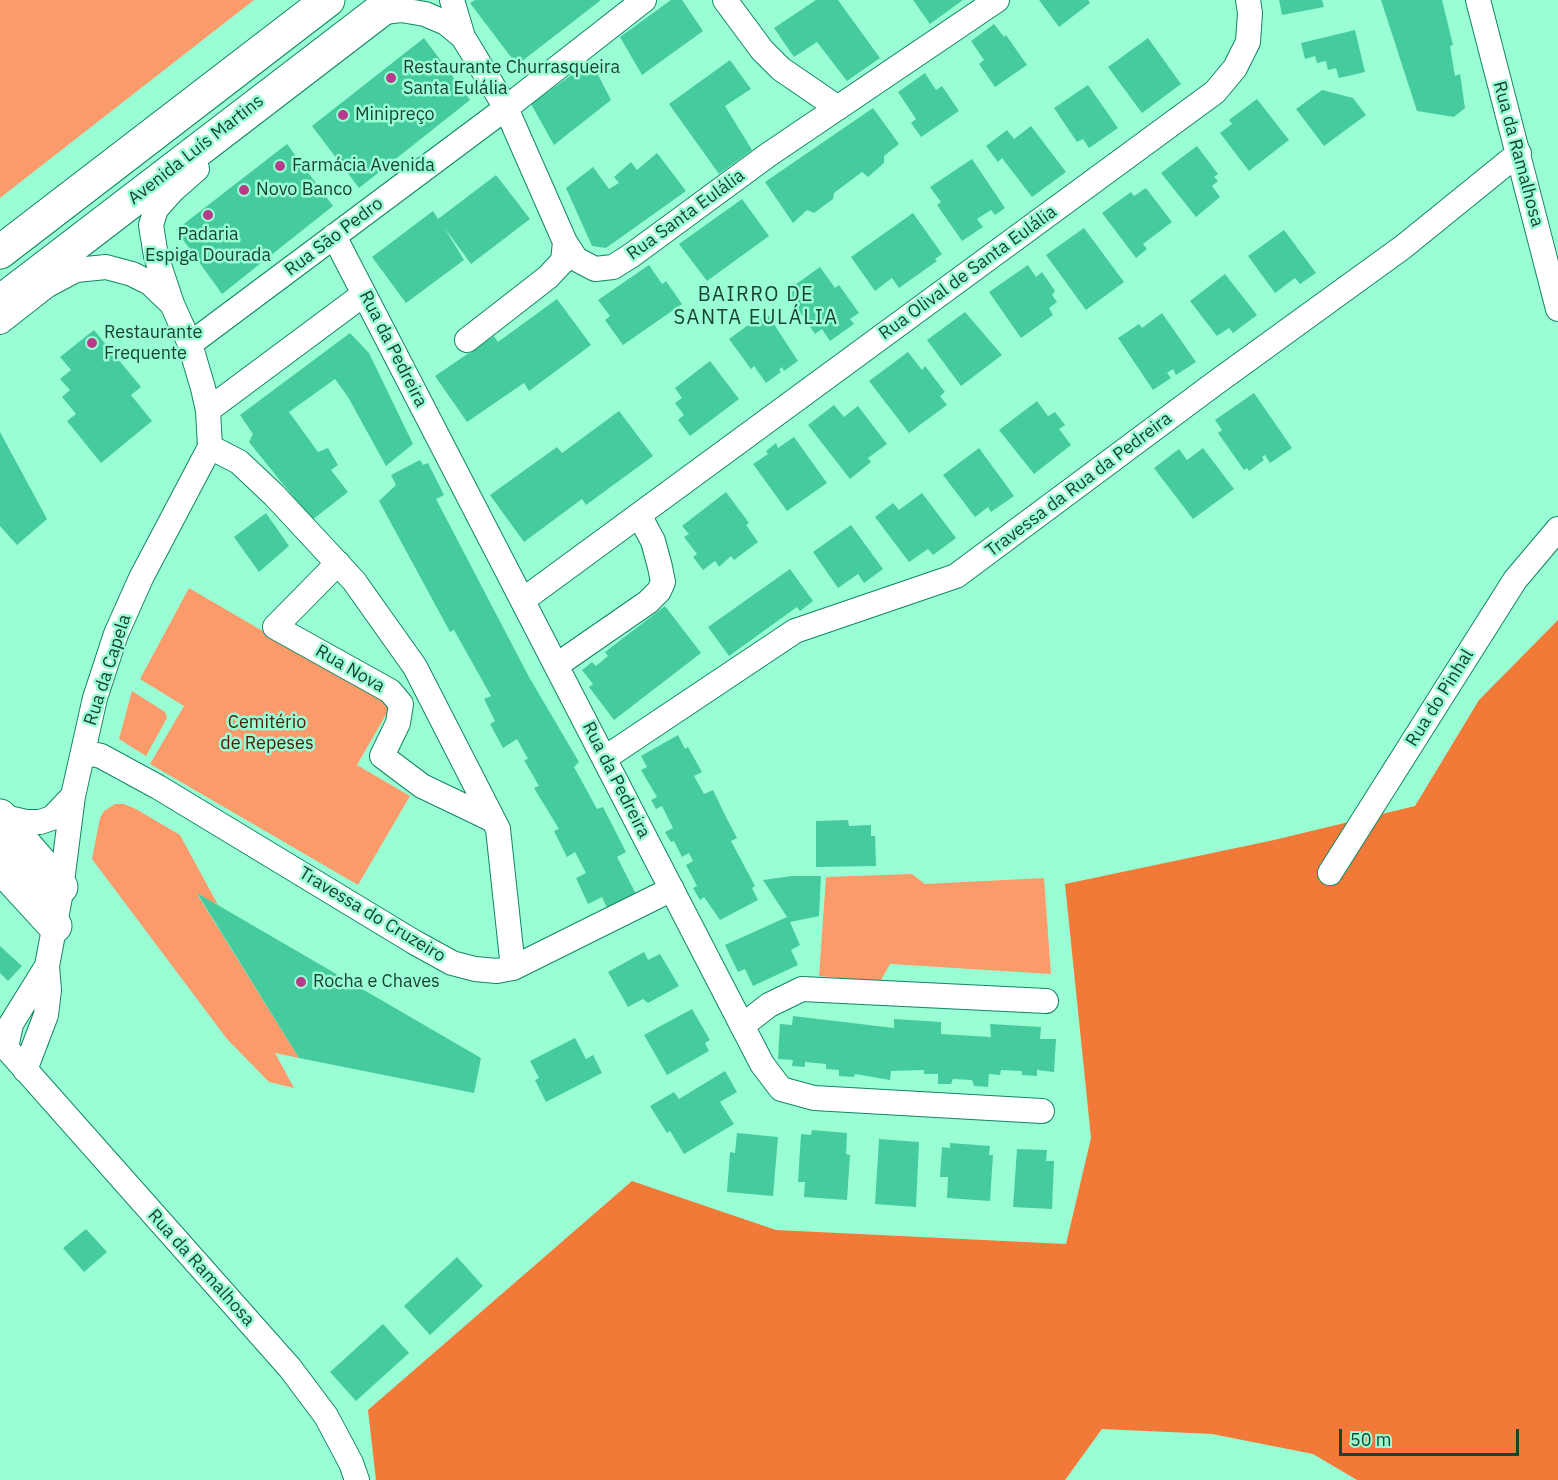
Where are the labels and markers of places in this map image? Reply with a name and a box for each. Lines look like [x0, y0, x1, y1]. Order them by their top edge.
place label: Restaurante Churrasqueira Santa Eulália [403, 57, 620, 100]
marker: Restaurante Churrasqueira Santa Eulália [384, 71, 398, 85]
place label: Minipreço [355, 104, 435, 126]
marker: Minipreço [336, 108, 350, 122]
place label: Farmácia Avenida [292, 155, 435, 177]
marker: Farmácia Avenida [273, 159, 287, 173]
place label: Novo Banco [256, 179, 352, 201]
marker: Novo Banco [237, 183, 251, 197]
marker: Padaria Espiga Dourada [201, 208, 215, 222]
place label: Padaria Espiga Dourada [145, 224, 271, 266]
place label: Restaurante Frequente [104, 322, 202, 364]
marker: Restaurante Frequente [85, 336, 99, 350]
place label: Rocha e Chaves [313, 971, 440, 993]
marker: Rocha e Chaves [294, 975, 308, 989]

